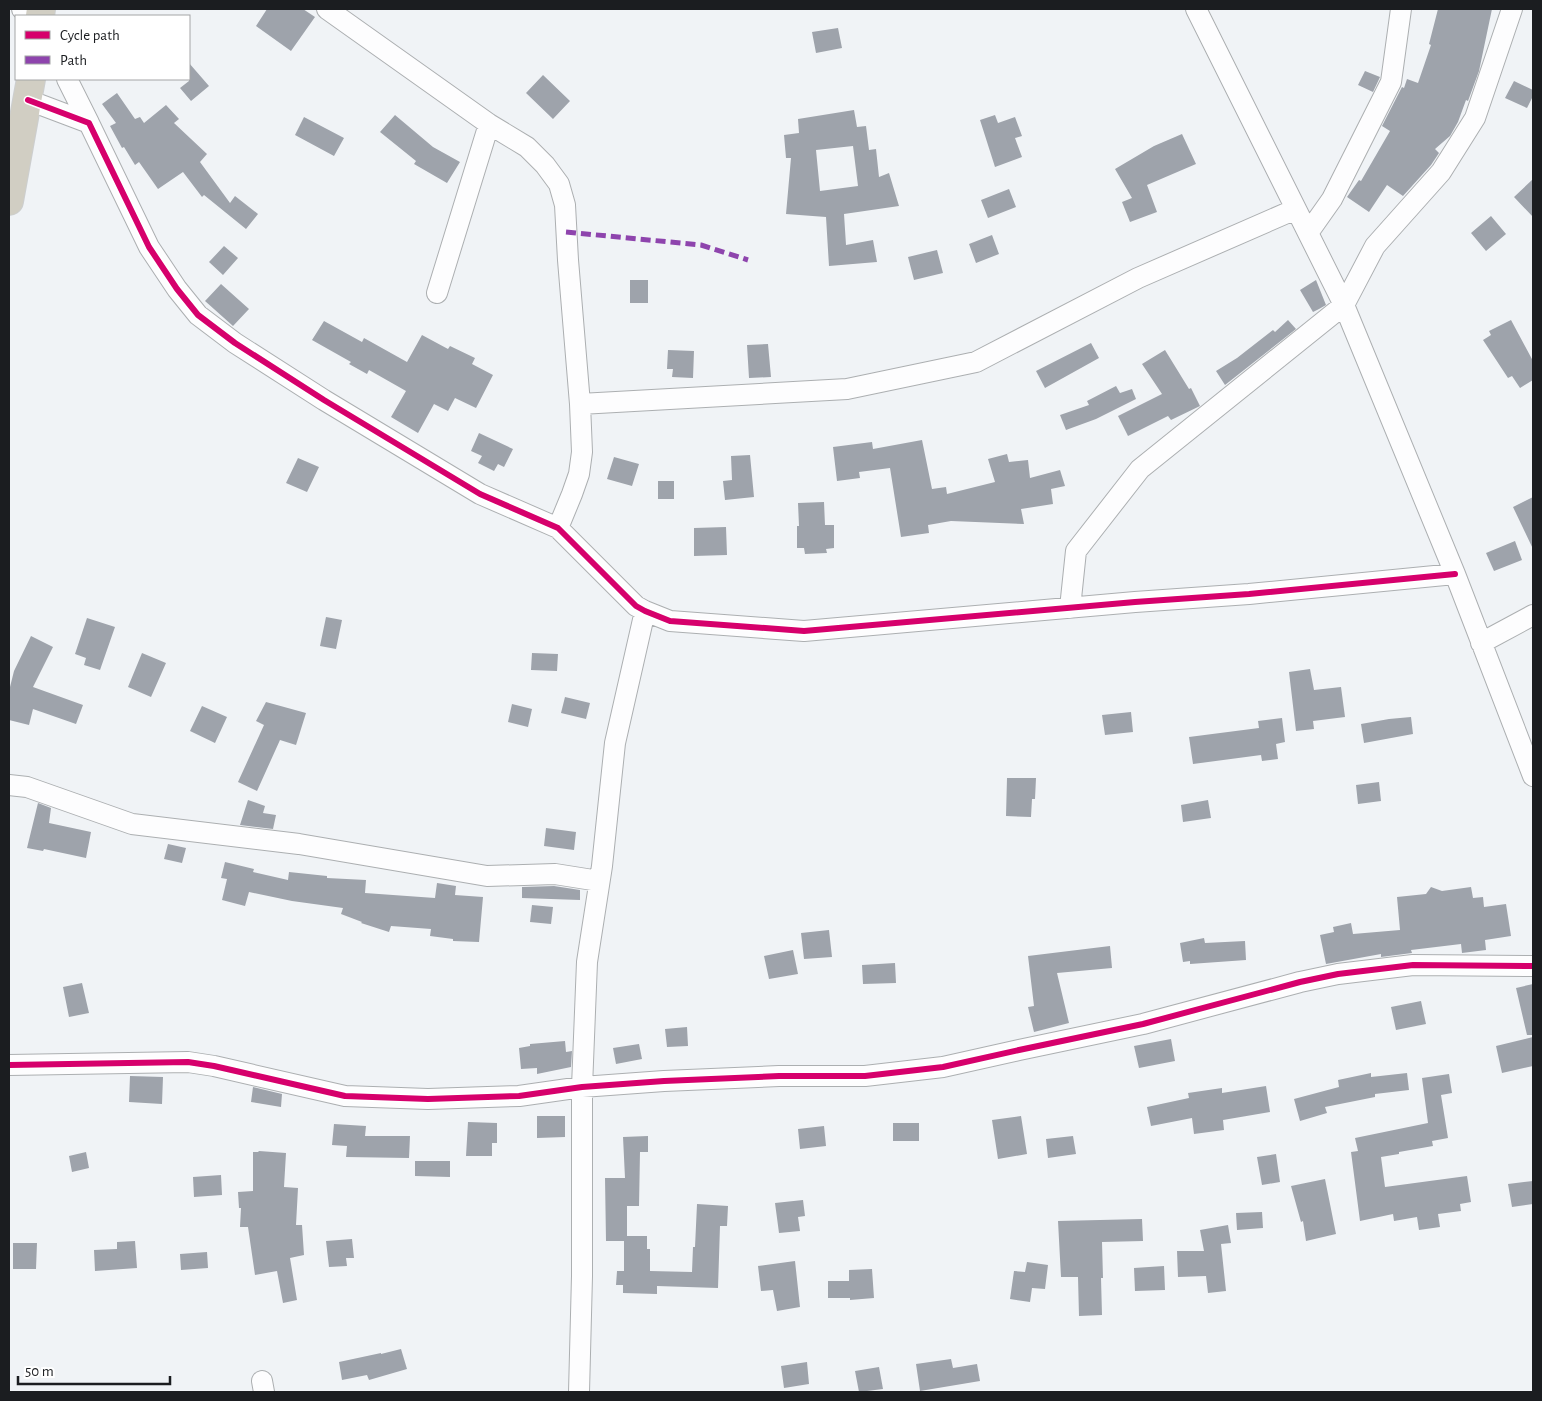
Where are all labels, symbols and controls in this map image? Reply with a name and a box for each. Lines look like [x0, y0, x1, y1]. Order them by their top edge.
legend [15, 15, 190, 80]
text: Cycle path [60, 28, 120, 43]
text: Path [60, 53, 87, 68]
scale bar [18, 1354, 170, 1386]
text: 50 m [25, 1364, 54, 1379]

